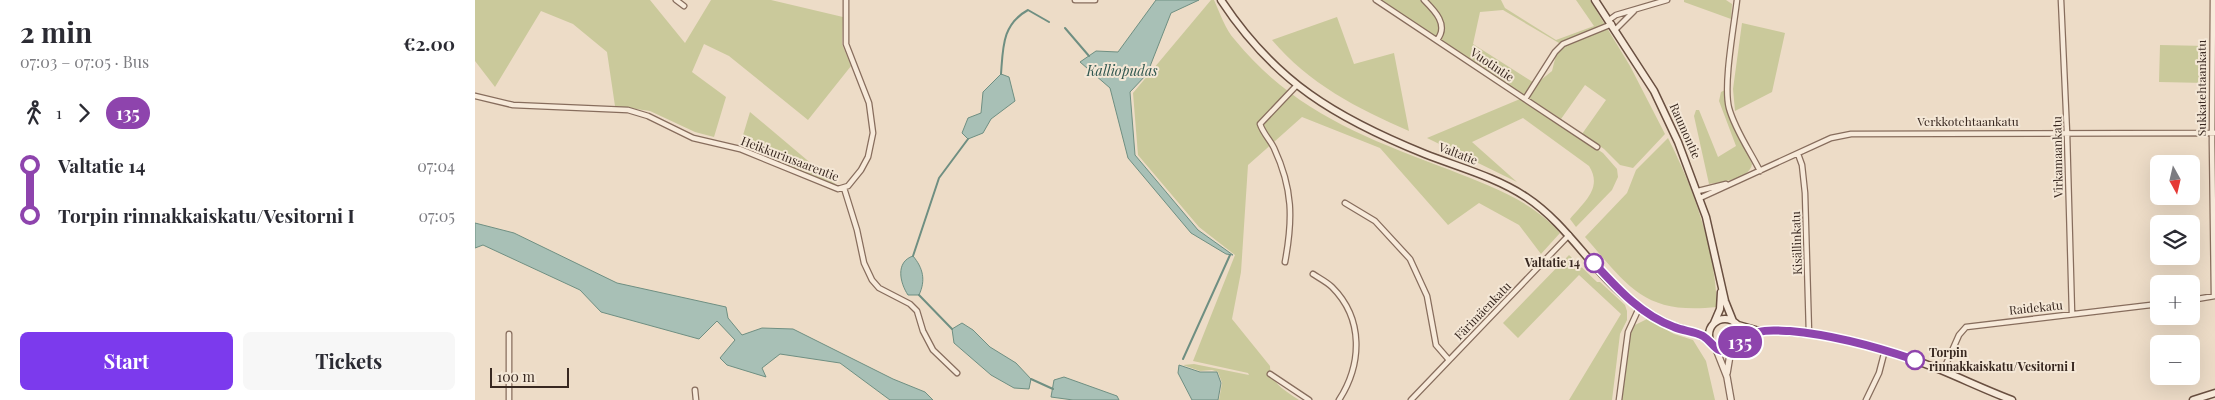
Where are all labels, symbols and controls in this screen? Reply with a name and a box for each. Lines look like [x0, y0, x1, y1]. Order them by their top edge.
text: 2 min [20, 13, 92, 50]
text: €2.00 [403, 30, 455, 56]
street label: Sukkatehtaankatu [2193, 40, 2209, 136]
street label: Vuotintie [1467, 43, 1518, 85]
text: 07:03 – 07:05 · Bus [20, 51, 149, 72]
water label: Kalliopudas [1085, 61, 1158, 80]
icon: walk [20, 99, 48, 127]
icon: forward [70, 99, 98, 127]
street label: Raumontie [1667, 100, 1705, 161]
text: 135 [116, 101, 140, 125]
text: 1 [56, 102, 62, 123]
street label: Verkkotehtaankatu [1916, 113, 2019, 129]
street label: Virkamaankatu [2048, 116, 2066, 199]
street label: Heikkurinsaarentie [739, 132, 842, 184]
street label: Valtatie [1436, 138, 1480, 168]
text: Valtatie 14 [58, 152, 146, 178]
text: 07:04 [417, 155, 455, 176]
north arrow [2150, 155, 2200, 205]
map controls [2150, 155, 2200, 385]
text: Torpin rinnakkaiskatu/Vesitorni I [58, 202, 355, 228]
text: 07:05 [418, 205, 455, 226]
street label: Kisällinkatu [1787, 211, 1805, 275]
button: layers [2150, 215, 2200, 265]
marker: Valtatie 14 [1584, 253, 1604, 273]
place label: Valtatie 14 [1524, 254, 1580, 270]
button: + [2150, 275, 2200, 325]
street label: Färimäenkatu [1450, 278, 1514, 343]
street label: Raidekatu [2008, 296, 2064, 318]
line badge: 135 [1711, 326, 1769, 358]
text: 135 [1728, 330, 1752, 354]
button: Start [20, 332, 233, 390]
button: Tickets [243, 332, 455, 390]
button: − [2150, 335, 2200, 385]
place label: Torpin rinnakkaiskatu/Vesitorni I [1929, 344, 2076, 374]
marker: Torpin rinnakkaiskatu/Vesitorni I [1905, 350, 1925, 370]
scale bar [490, 365, 569, 388]
text: 100 m [497, 367, 535, 386]

